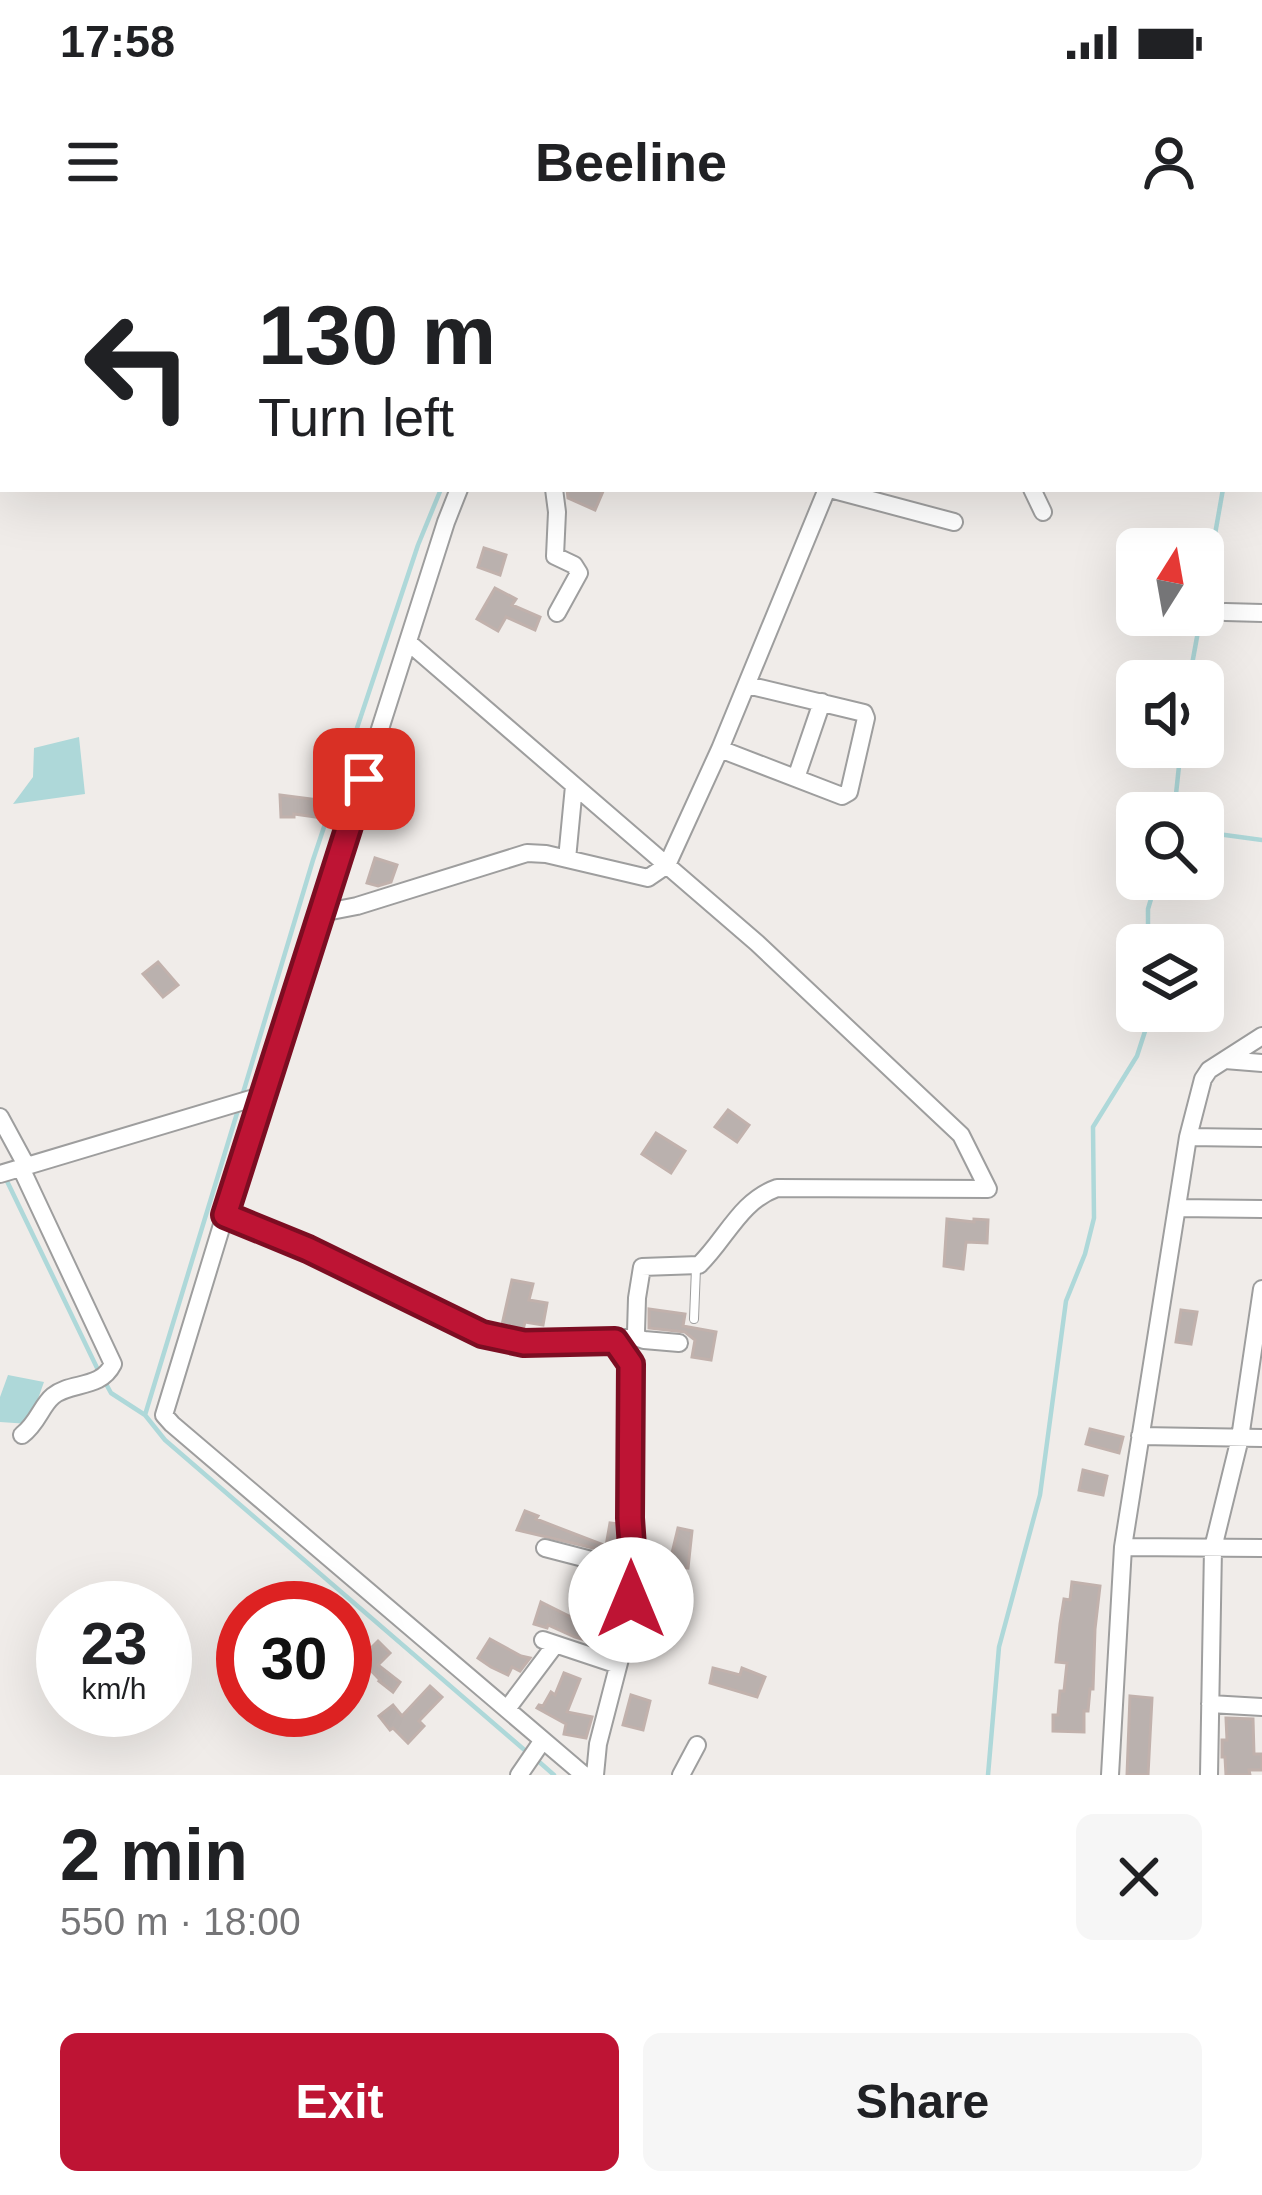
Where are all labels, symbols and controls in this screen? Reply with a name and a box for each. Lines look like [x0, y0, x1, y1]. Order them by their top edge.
text: 17:58 [60, 16, 175, 67]
icon: menu [60, 129, 126, 195]
icon: person [1136, 129, 1202, 195]
text: Beeline [535, 132, 727, 192]
icon: left [60, 288, 216, 444]
text: 130 m [258, 288, 496, 382]
text: Turn left [258, 387, 454, 447]
north arrow [1116, 528, 1224, 636]
map controls [1116, 528, 1224, 1032]
button: sound [1116, 660, 1224, 768]
pin [313, 728, 415, 830]
icon: arrive [331, 746, 397, 812]
button: search [1116, 792, 1224, 900]
button: layers [1116, 924, 1224, 1032]
position arrow [568, 1537, 694, 1663]
speed limit sign: 30 [216, 1581, 372, 1737]
text: 23 [81, 1610, 147, 1677]
text: km/h [81, 1672, 147, 1705]
button: close [1076, 1814, 1202, 1940]
text: 2 min [60, 1815, 248, 1895]
text: 550 m · 18:00 [60, 1900, 301, 1943]
button: Exit [60, 2033, 619, 2171]
button: Share [643, 2033, 1202, 2171]

